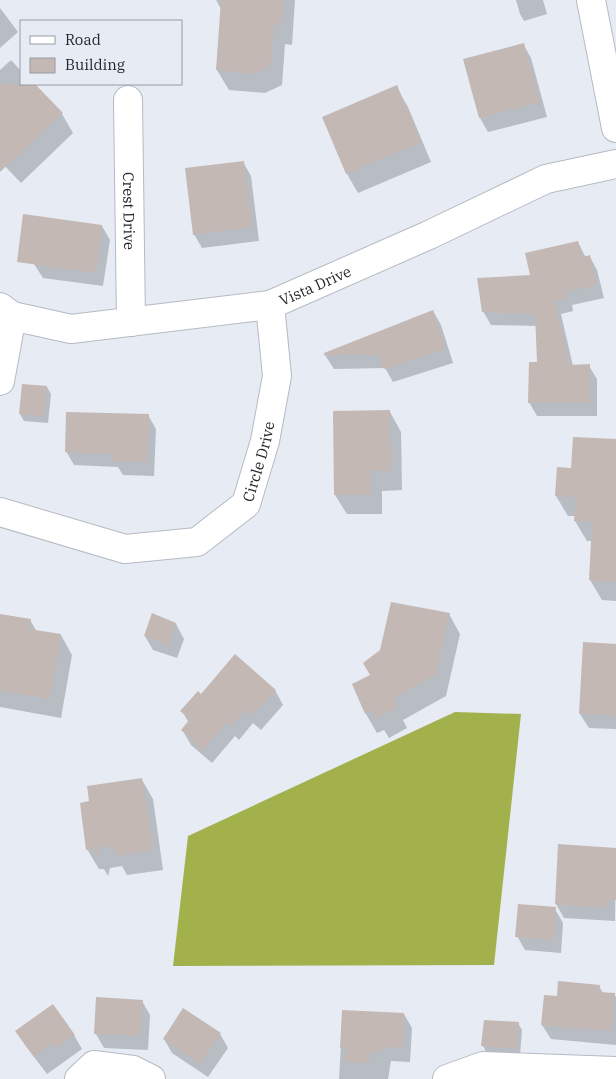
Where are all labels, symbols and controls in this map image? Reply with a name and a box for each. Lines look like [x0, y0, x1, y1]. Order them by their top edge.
legend [20, 20, 182, 85]
text: Road [65, 30, 101, 49]
text: Building [65, 55, 125, 74]
street label: Crest Drive [119, 172, 140, 250]
street label: Vista Drive [276, 261, 354, 309]
street label: Circle Drive [238, 420, 278, 504]

